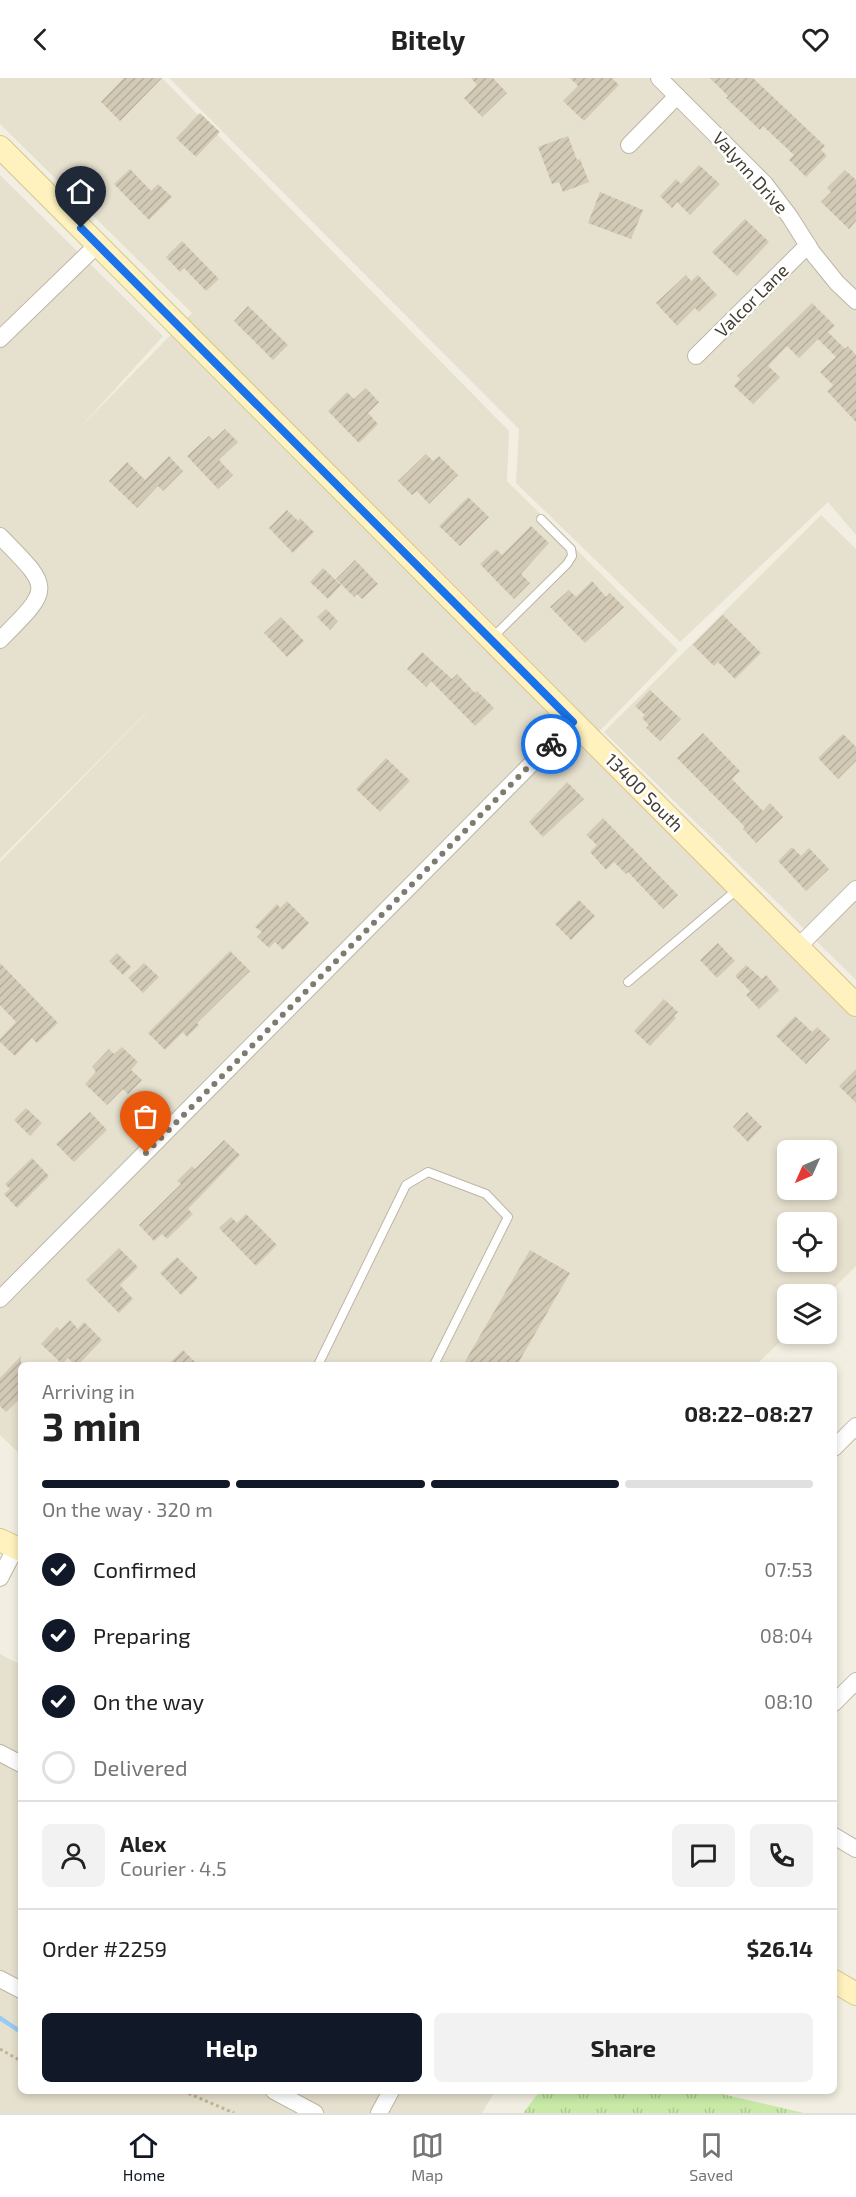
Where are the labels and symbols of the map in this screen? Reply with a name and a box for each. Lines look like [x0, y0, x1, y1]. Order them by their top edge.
street label: Valynn Drive [708, 127, 793, 218]
pin [55, 166, 106, 228]
street label: Valcor Lane [710, 259, 793, 342]
courier [521, 714, 581, 774]
street label: 13400 South [601, 748, 689, 836]
pin [120, 1091, 171, 1153]
north arrow [777, 1140, 837, 1200]

